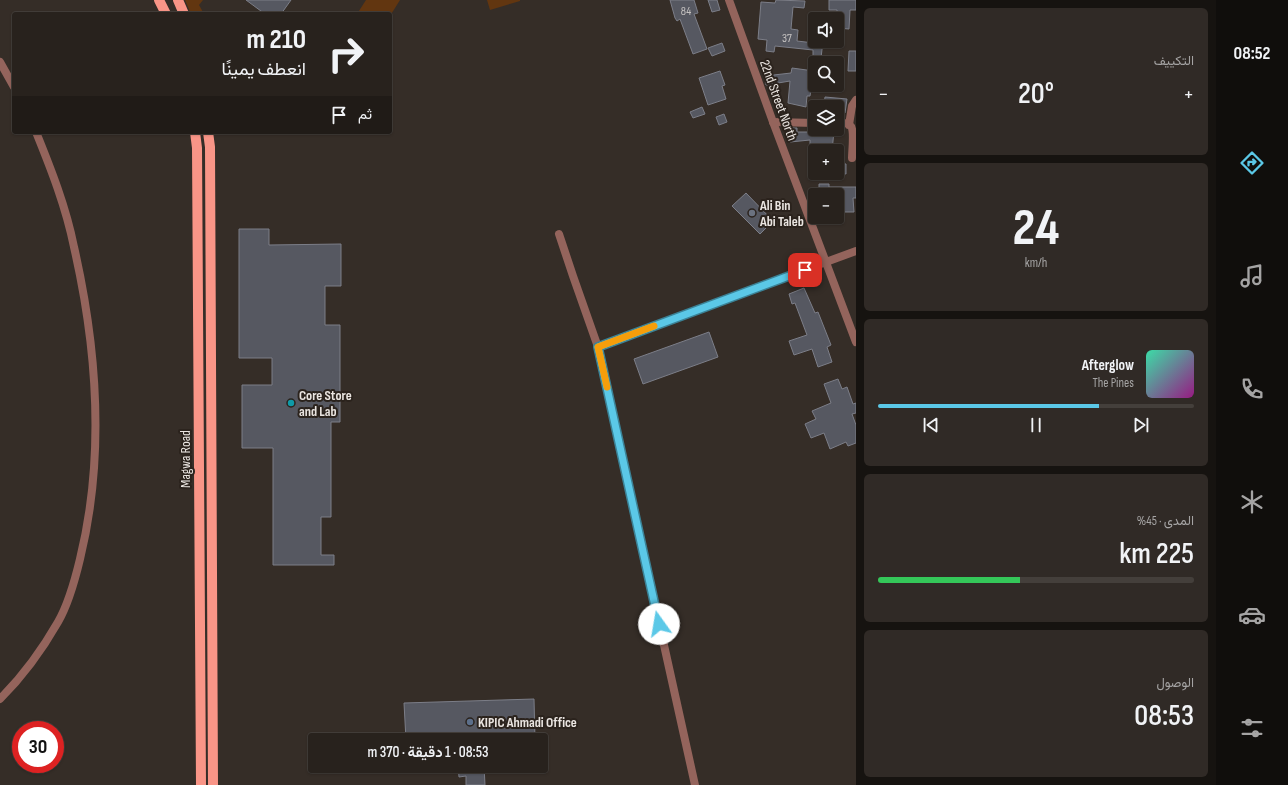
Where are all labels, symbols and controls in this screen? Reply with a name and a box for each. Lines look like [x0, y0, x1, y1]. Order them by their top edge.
house number: 84 [681, 4, 691, 19]
map controls [808, 12, 844, 224]
button: sound [808, 12, 844, 48]
text: 210 m [246, 23, 306, 56]
icon: right [320, 28, 372, 80]
house number: 37 [782, 31, 792, 46]
text: 08:52 [1234, 43, 1270, 64]
text: التكييف [1154, 53, 1194, 69]
button: search [808, 56, 844, 92]
street label: 22nd Street North [756, 57, 801, 143]
text: انعطف يمينًا [221, 59, 306, 80]
text: 20° [1018, 76, 1054, 112]
text: − [878, 81, 889, 108]
text: + [1183, 81, 1194, 108]
button: layers [808, 100, 844, 136]
icon: arrive [328, 104, 350, 126]
text: ثم [358, 105, 372, 124]
button: + [808, 144, 844, 180]
icon: directions [1238, 149, 1266, 177]
button: − [808, 188, 844, 224]
place label: Ali Bin Abi Taleb [759, 197, 804, 230]
text: 24 [1013, 197, 1059, 260]
marker: Ali Bin Abi Taleb [747, 208, 757, 218]
pin [788, 253, 822, 287]
text: km/h [1025, 255, 1047, 271]
icon: arrive [794, 259, 816, 281]
icon: music [1238, 262, 1266, 290]
text: Afterglow [1082, 356, 1134, 375]
text: The Pines [1093, 375, 1134, 391]
icon: phone [1238, 375, 1266, 403]
place label: Core Store and Lab [299, 387, 352, 420]
marker: Core Store and Lab [286, 398, 296, 408]
icon: previous [920, 414, 942, 436]
icon: pause [1025, 414, 1047, 436]
icon: next [1130, 414, 1152, 436]
street label: Magwa Road [177, 430, 194, 488]
icon: climate [1238, 488, 1266, 516]
text: المدى · 45% [1137, 513, 1194, 529]
text: 225 km [1119, 536, 1194, 572]
icon: car [1238, 601, 1266, 629]
position arrow [638, 603, 680, 645]
text: الوصول [1156, 675, 1194, 691]
text: 08:53 [1134, 698, 1194, 734]
place label: KIPIC Ahmadi Office [478, 714, 577, 731]
icon: filters [1238, 714, 1266, 742]
marker: KIPIC Ahmadi Office [465, 717, 475, 727]
speed limit sign: 30 [12, 721, 64, 773]
text: 08:53 · 1 دقيقة · 370 m [367, 743, 489, 762]

